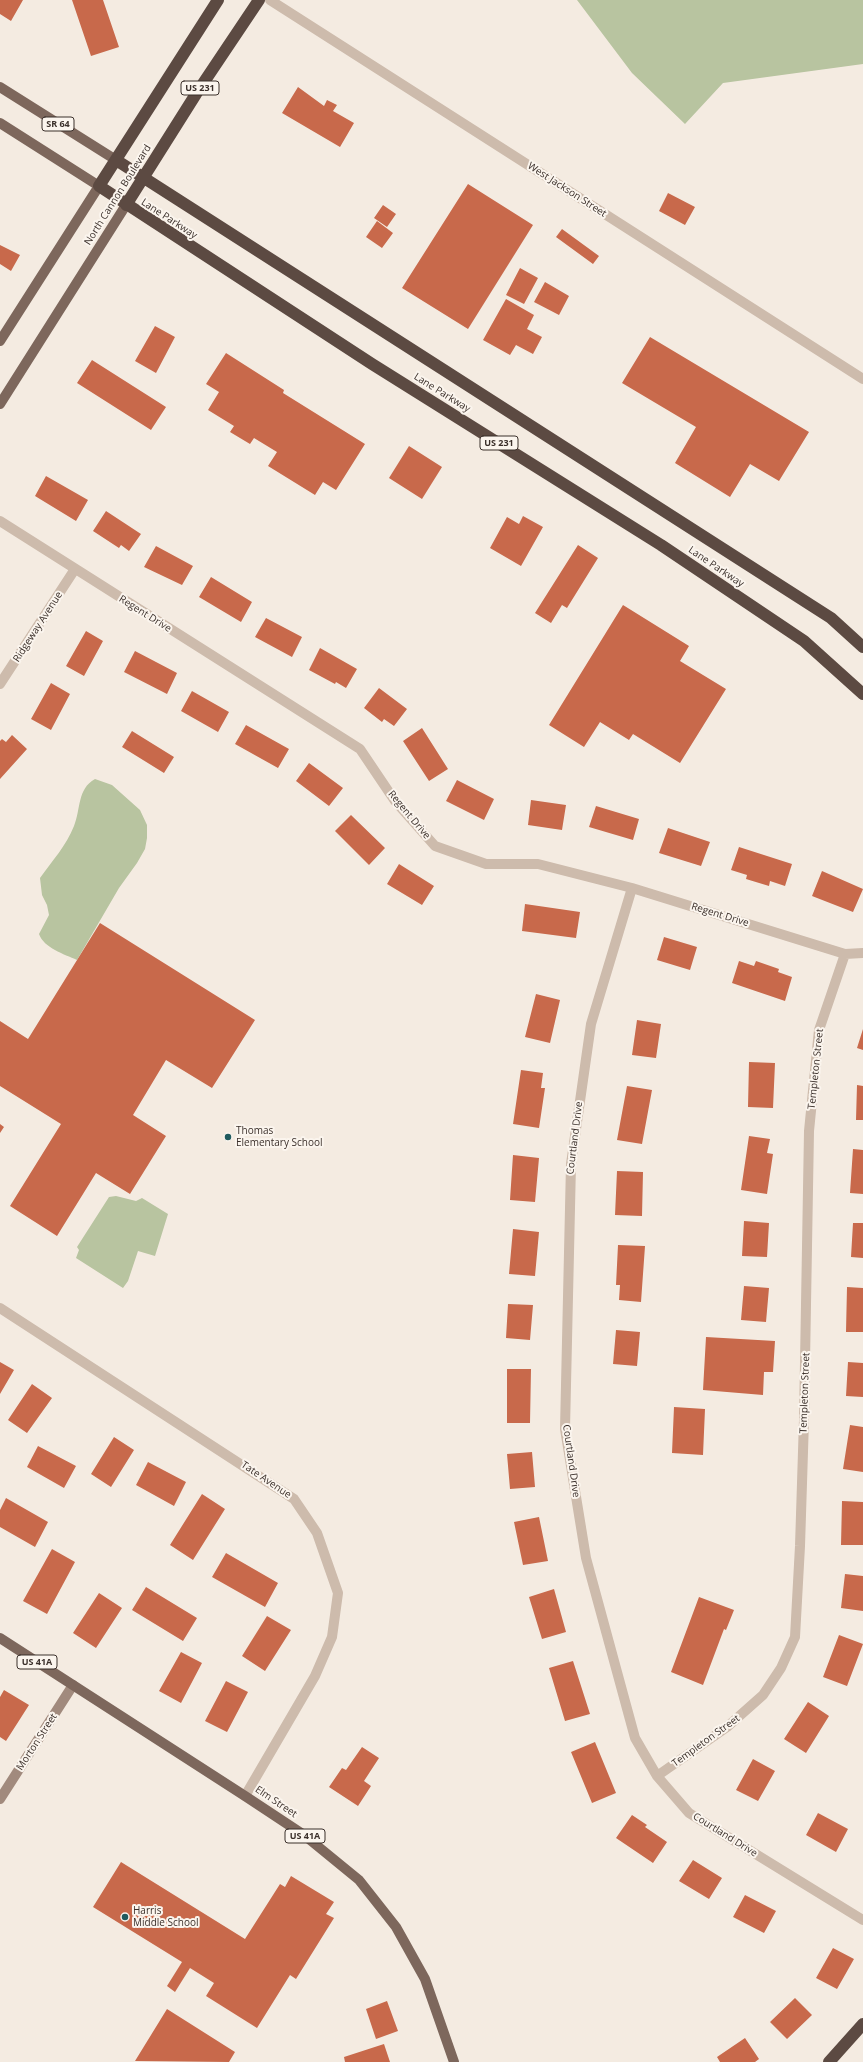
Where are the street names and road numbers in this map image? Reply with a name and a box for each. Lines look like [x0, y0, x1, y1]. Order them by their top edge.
road number: US 231 [181, 81, 219, 95]
road number: SR 64 [42, 117, 74, 131]
street label: North Cannon Boulevard [82, 143, 154, 247]
street label: West Jackson Street [525, 160, 609, 220]
street label: Lane Parkway [139, 196, 199, 242]
street label: Lane Parkway [412, 371, 472, 415]
road number: US 231 [480, 436, 518, 450]
street label: Lane Parkway [686, 544, 746, 590]
street label: Ridgeway Avenue [11, 590, 65, 664]
street label: Regent Drive [117, 593, 173, 635]
street label: Regent Drive [385, 788, 433, 842]
street label: Regent Drive [690, 901, 750, 929]
street label: Templeton Street [806, 1028, 826, 1110]
street label: Courtland Drive [565, 1101, 585, 1175]
street label: Templeton Street [798, 1352, 812, 1434]
street label: Courtland Drive [560, 1424, 582, 1498]
street label: Tate Avenue [239, 1459, 293, 1501]
road number: US 41A [17, 1655, 57, 1669]
street label: Morton Street [14, 1711, 60, 1773]
street label: Templeton Street [670, 1712, 742, 1770]
street label: Elm Street [253, 1784, 299, 1820]
street label: Courtland Drive [691, 1810, 759, 1860]
road number: US 41A [285, 1829, 325, 1843]

